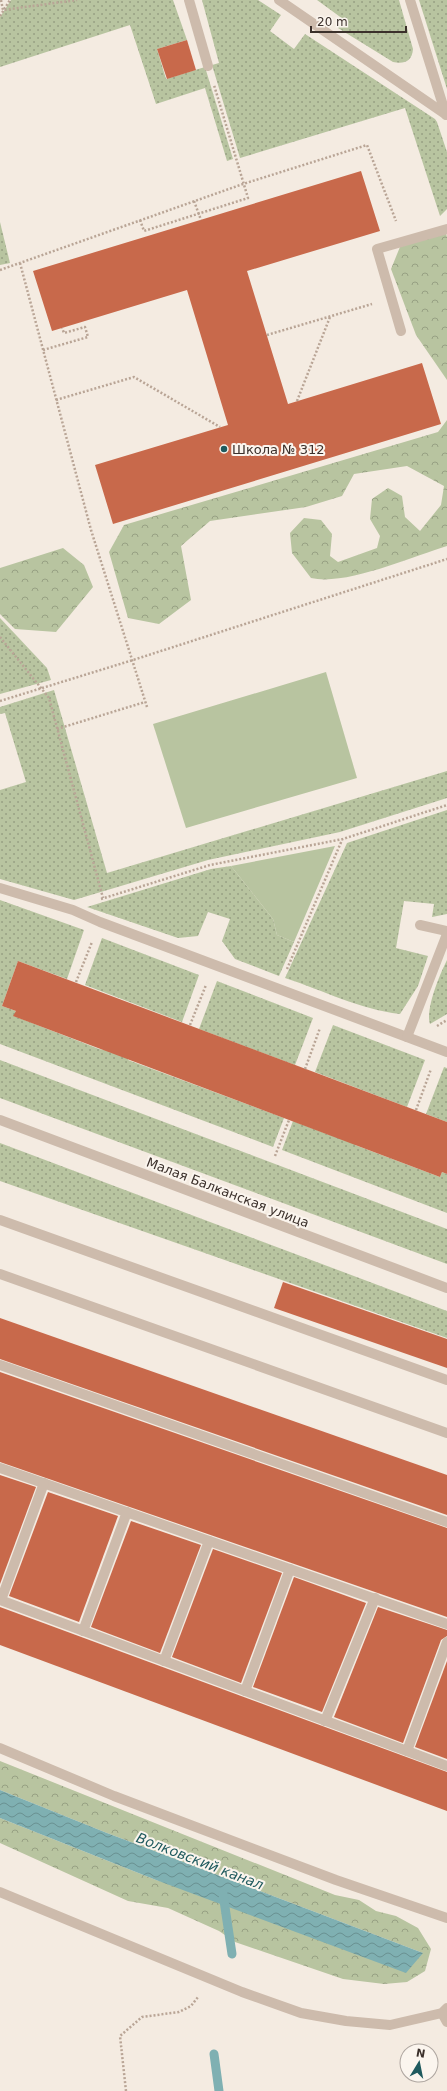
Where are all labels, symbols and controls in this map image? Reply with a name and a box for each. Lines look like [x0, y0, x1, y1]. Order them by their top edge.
scale bar [311, 8, 406, 34]
text: 20 m [317, 15, 348, 29]
place label: Школа № 312 [232, 442, 325, 457]
marker: Школа № 312 [219, 444, 229, 454]
street label: Малая Балканская улица [144, 1154, 311, 1230]
water label: Волковский канал [134, 1829, 266, 1893]
north arrow [399, 2043, 439, 2083]
text: N [415, 2046, 426, 2061]

